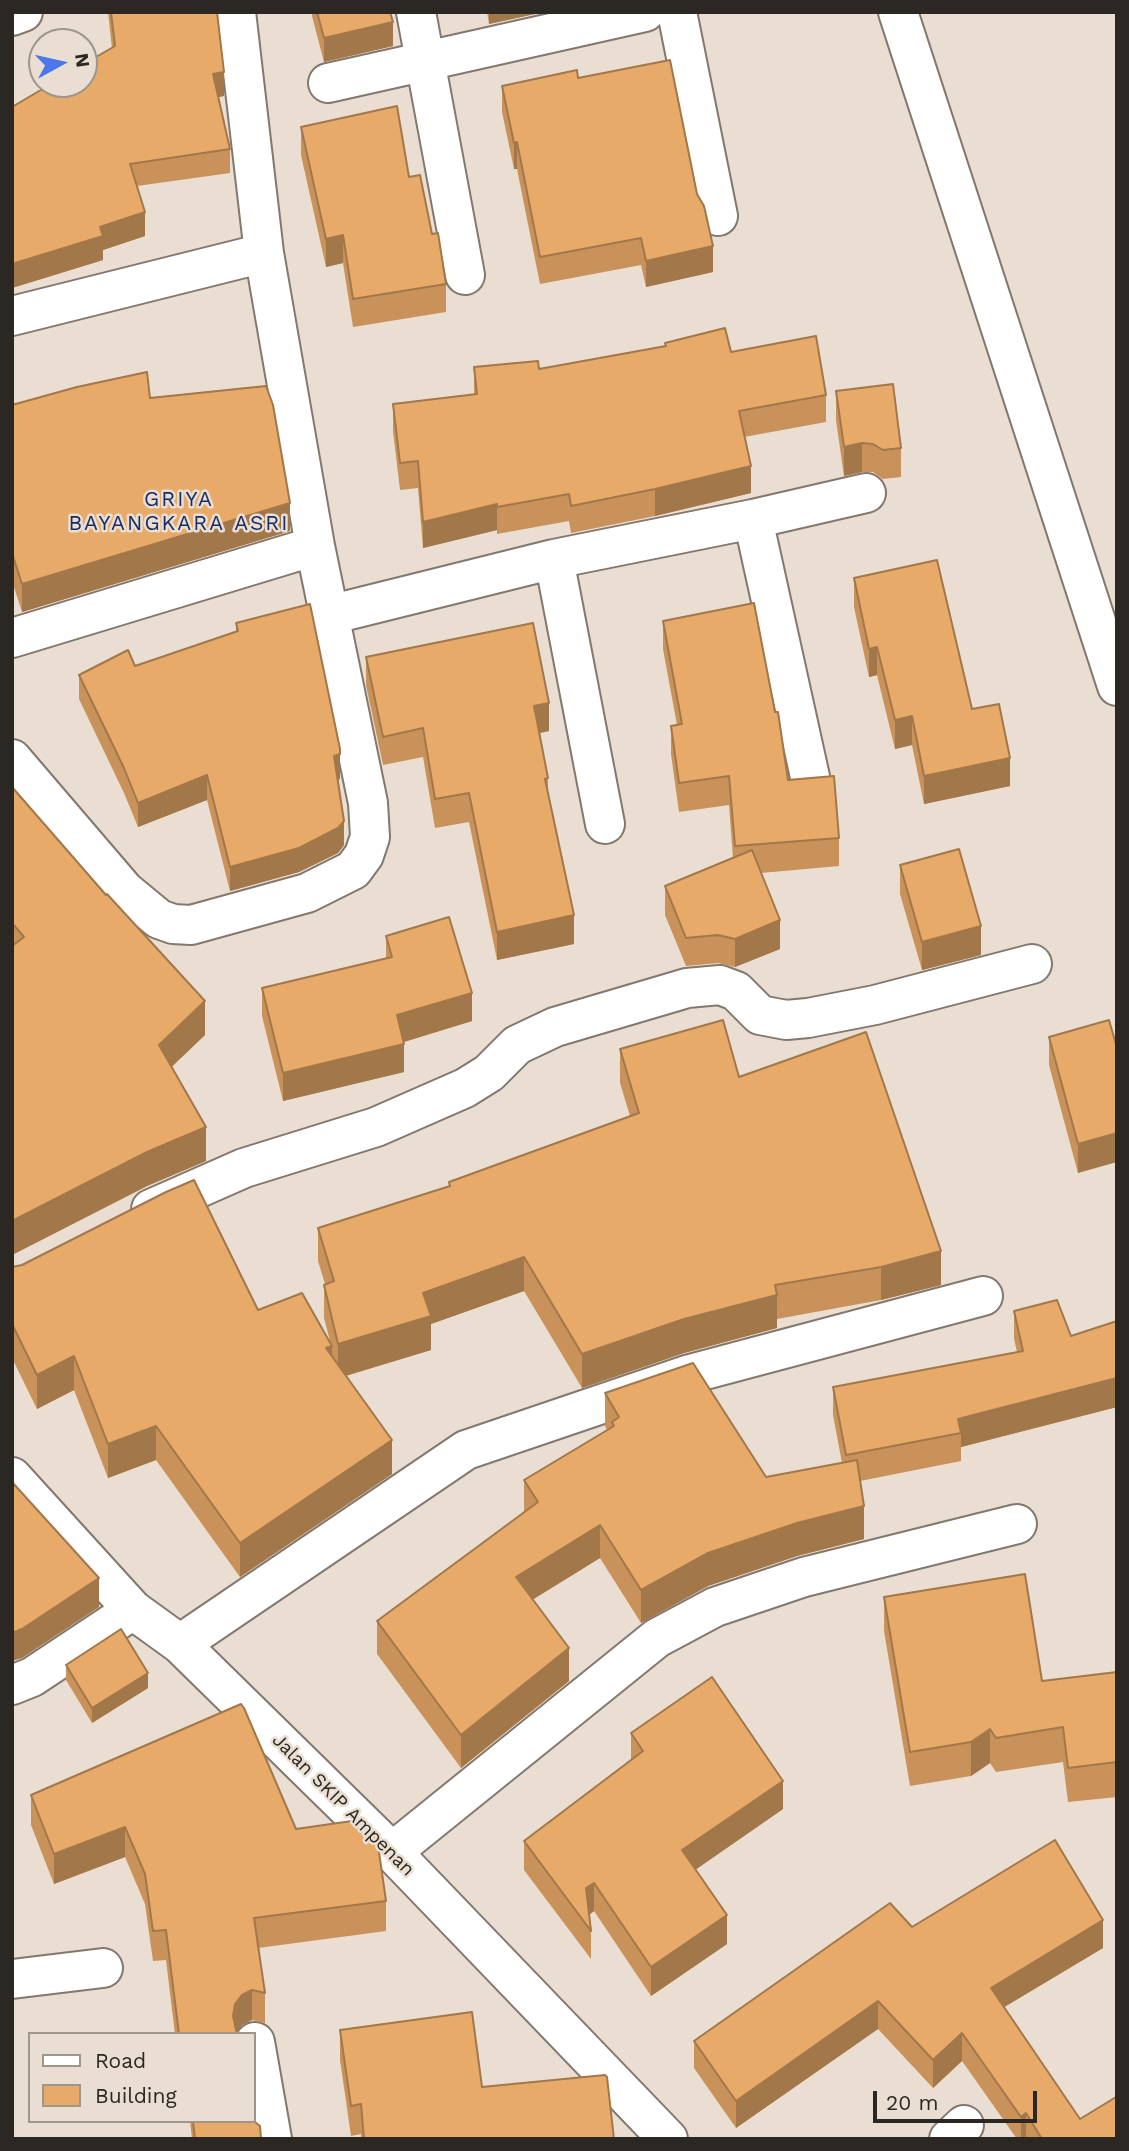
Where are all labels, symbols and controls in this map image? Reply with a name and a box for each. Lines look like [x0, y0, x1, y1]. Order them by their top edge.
north arrow [28, 28, 98, 98]
text: N [70, 52, 95, 69]
district label: GRIYA BAYANGKARA ASRI [70, 487, 288, 537]
street label: Jalan SKIP Ampenan [267, 1729, 419, 1881]
legend [28, 2032, 256, 2123]
text: Road [95, 2048, 146, 2073]
scale bar [877, 2078, 1042, 2122]
text: Building [95, 2083, 177, 2108]
text: 20 m [886, 2090, 938, 2115]

